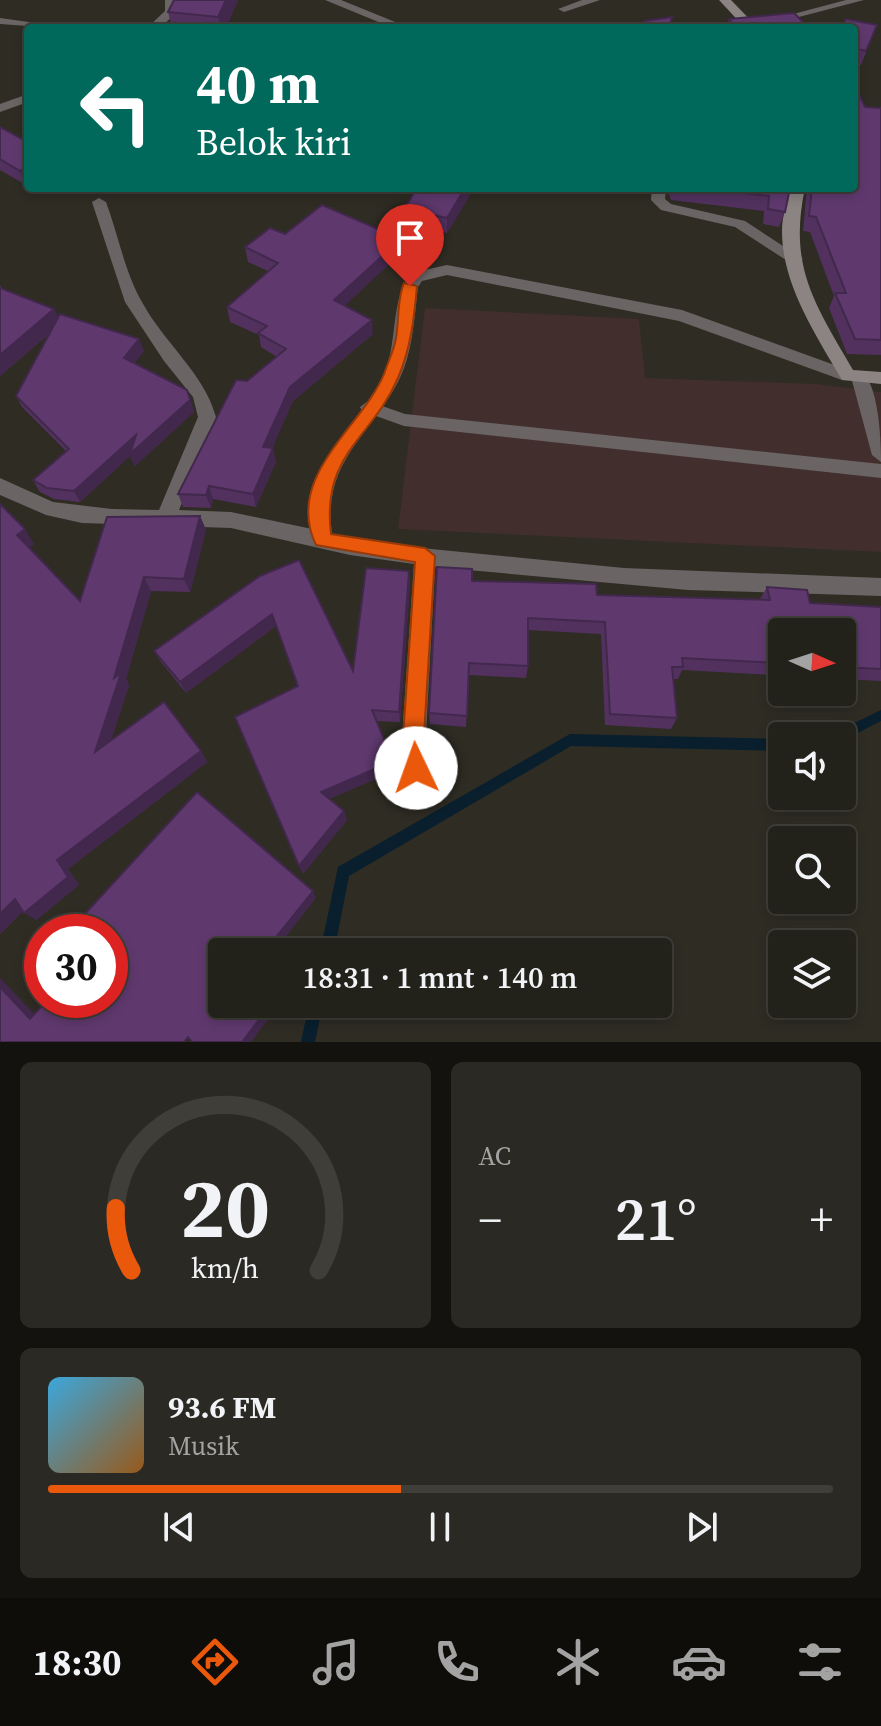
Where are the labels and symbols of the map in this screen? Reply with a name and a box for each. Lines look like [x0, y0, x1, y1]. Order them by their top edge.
pin [376, 204, 444, 286]
north arrow [768, 618, 856, 706]
position arrow [374, 726, 458, 810]
speed limit sign: 30 [24, 914, 128, 1018]

